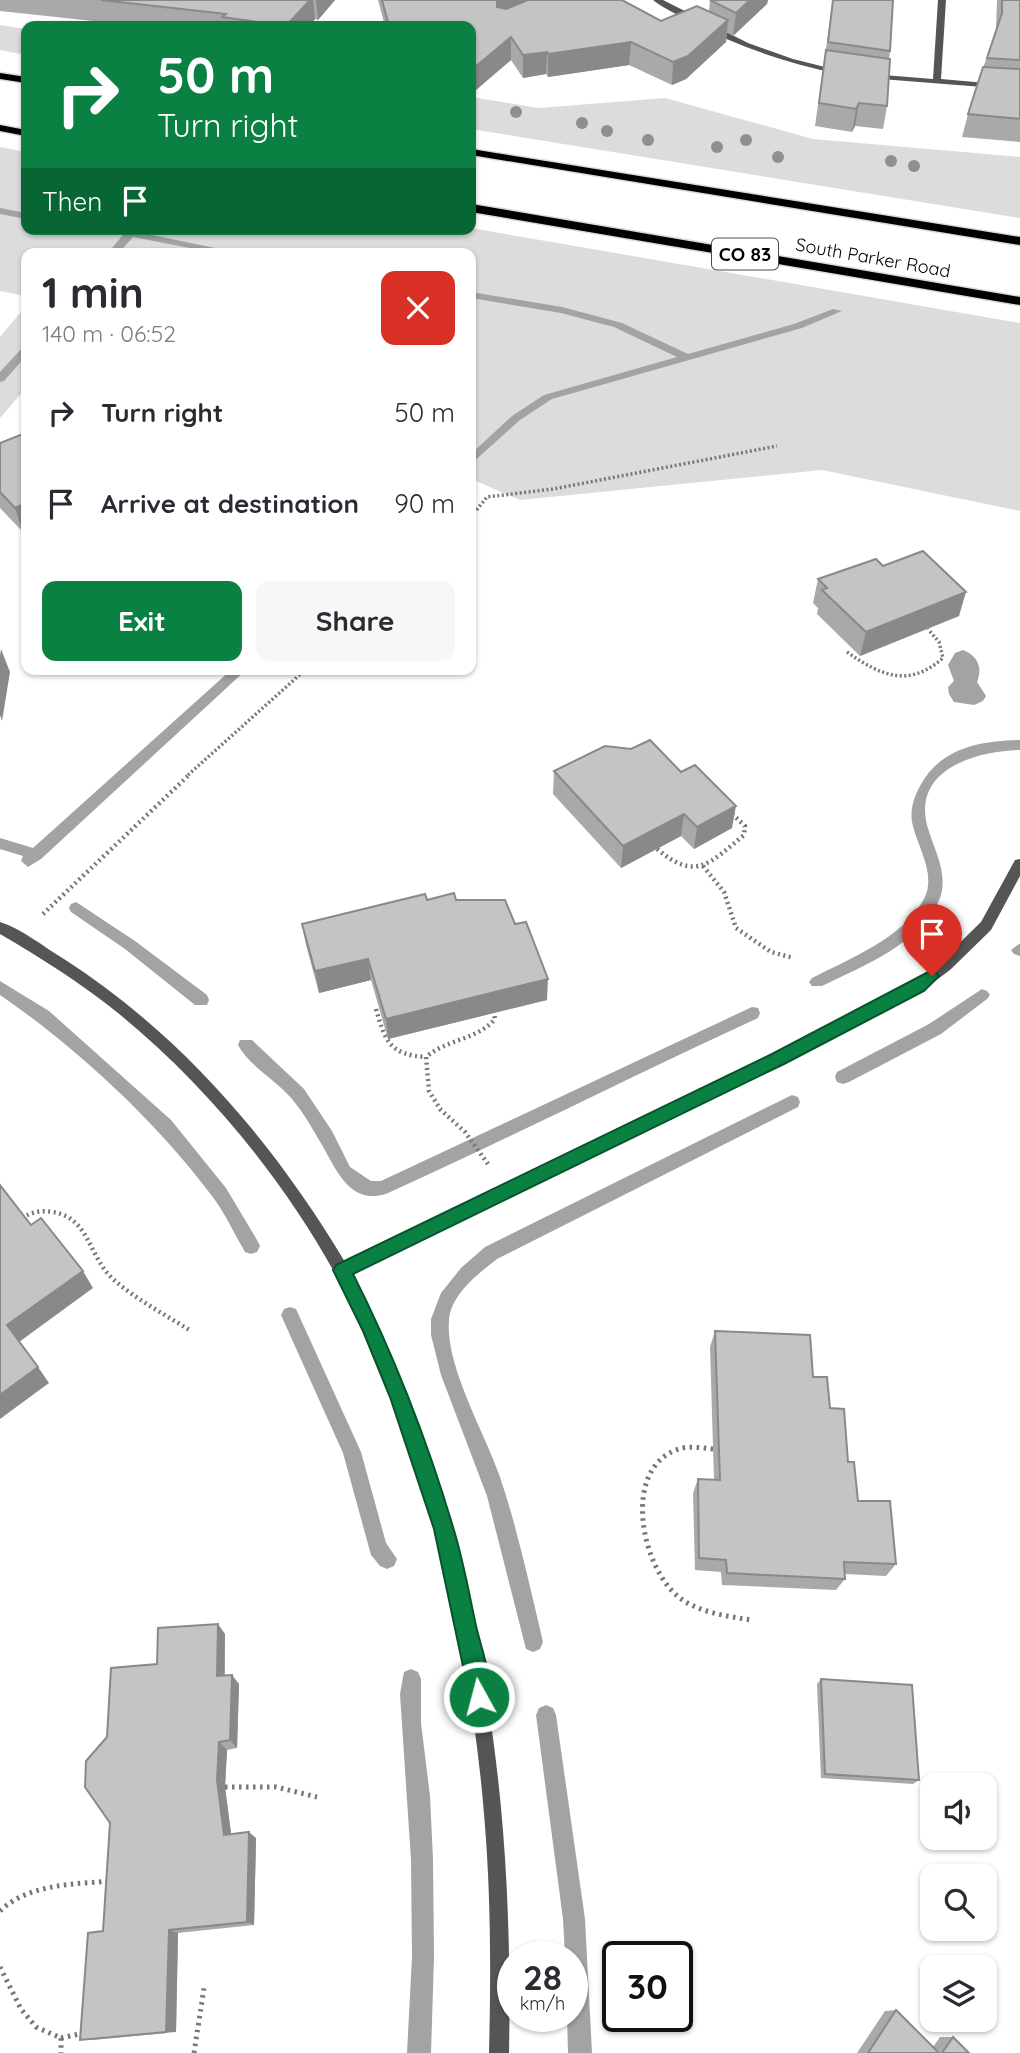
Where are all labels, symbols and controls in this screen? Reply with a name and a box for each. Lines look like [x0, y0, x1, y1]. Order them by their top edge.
text: 50 m [157, 44, 274, 105]
icon: right [42, 49, 133, 140]
text: Turn right [157, 105, 298, 145]
icon: arrive [116, 182, 154, 220]
text: Then [42, 185, 102, 218]
street label: South Parker Road [794, 233, 952, 282]
road number: CO 83 [712, 238, 778, 270]
text: 1 min [42, 266, 144, 319]
button: close [381, 271, 455, 345]
text: 140 m · 06:52 [42, 319, 176, 348]
icon: right [42, 394, 80, 432]
text: Turn right [101, 396, 223, 429]
text: 50 m [395, 396, 455, 429]
icon: arrive [42, 485, 80, 523]
text: Arrive at destination [101, 487, 359, 520]
text: 90 m [394, 487, 455, 520]
button: Exit [42, 581, 242, 661]
button: Share [256, 581, 455, 661]
pin [902, 904, 962, 976]
icon: arrive [913, 915, 951, 953]
position arrow [442, 1660, 516, 1734]
map controls [920, 1773, 997, 2032]
button: sound [920, 1773, 997, 1850]
button: search [920, 1864, 997, 1941]
speed limit sign: 30 [602, 1941, 693, 2032]
text: 28 [523, 1955, 562, 1999]
button: layers [920, 1955, 997, 2032]
text: km/h [520, 1992, 565, 2015]

